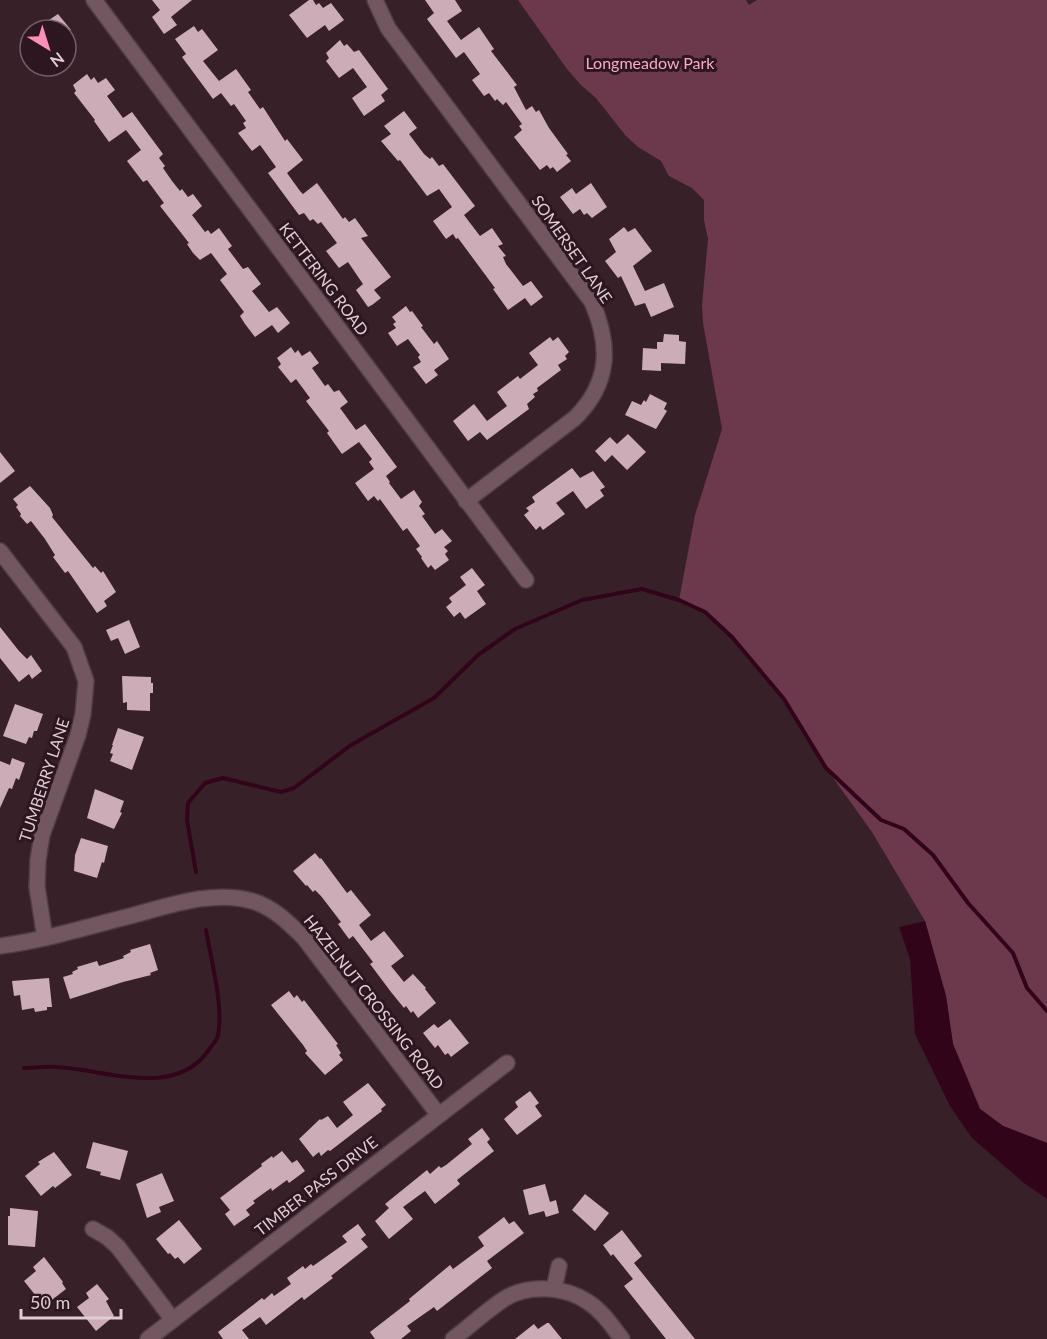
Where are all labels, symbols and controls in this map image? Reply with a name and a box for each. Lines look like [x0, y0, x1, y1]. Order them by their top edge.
north arrow [18, 18, 78, 78]
text: N [47, 49, 68, 71]
park label: Longmeadow Park [585, 53, 715, 72]
street label: SOMERSET LANE [528, 191, 617, 306]
street label: KETTERING ROAD [276, 219, 373, 339]
street label: TUMBERRY LANE [15, 715, 73, 844]
street label: HAZELNUT CROSSING ROAD [300, 911, 448, 1093]
street label: TIMBER PASS DRIVE [251, 1132, 381, 1239]
scale bar [21, 1282, 122, 1320]
text: 50 m [30, 1291, 70, 1313]

